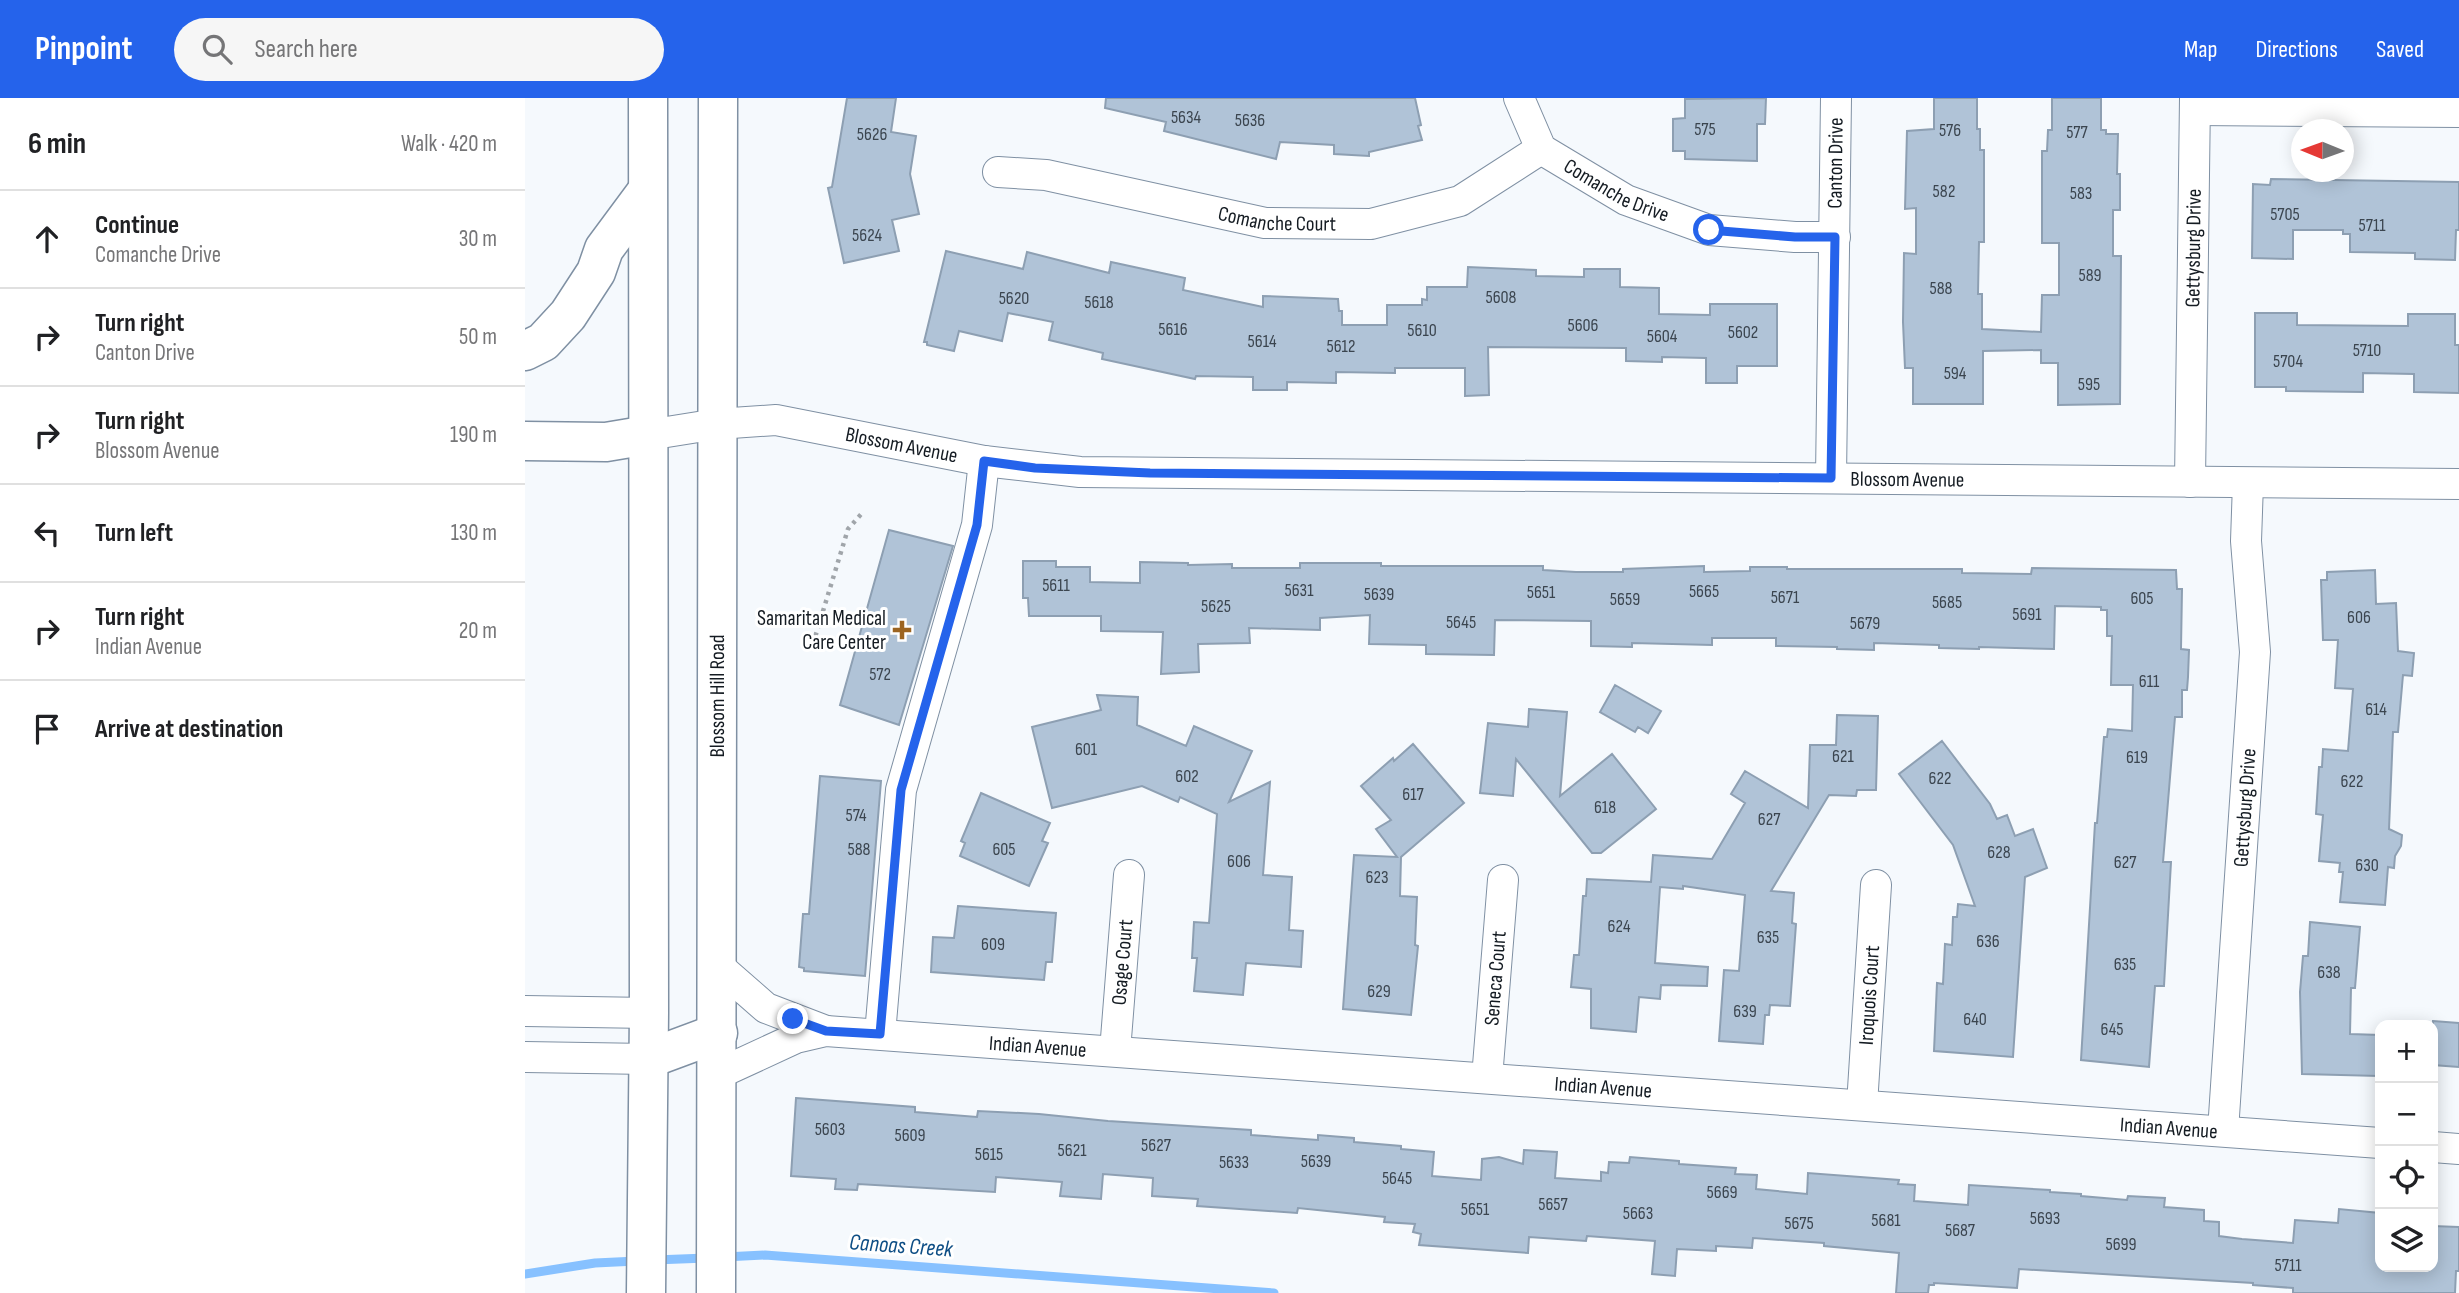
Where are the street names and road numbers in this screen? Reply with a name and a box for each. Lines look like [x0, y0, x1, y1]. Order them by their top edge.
street label: Canton Drive [1822, 117, 1848, 209]
street label: Comanche Drive [1559, 153, 1673, 227]
street label: Gettysburg Drive [2180, 188, 2206, 308]
street label: Comanche Court [1216, 201, 1336, 236]
street label: Blossom Avenue [843, 421, 960, 468]
street label: Blossom Avenue [1850, 466, 1964, 492]
street label: Blossom Hill Road [704, 634, 730, 758]
street label: Gettysburg Drive [2228, 748, 2261, 868]
street label: Osage Court [1106, 918, 1138, 1006]
street label: Seneca Court [1479, 930, 1511, 1027]
street label: Iroquois Court [1853, 945, 1885, 1046]
street label: Indian Avenue [988, 1030, 1087, 1062]
street label: Indian Avenue [1554, 1071, 1653, 1103]
street label: Indian Avenue [2119, 1112, 2218, 1144]

